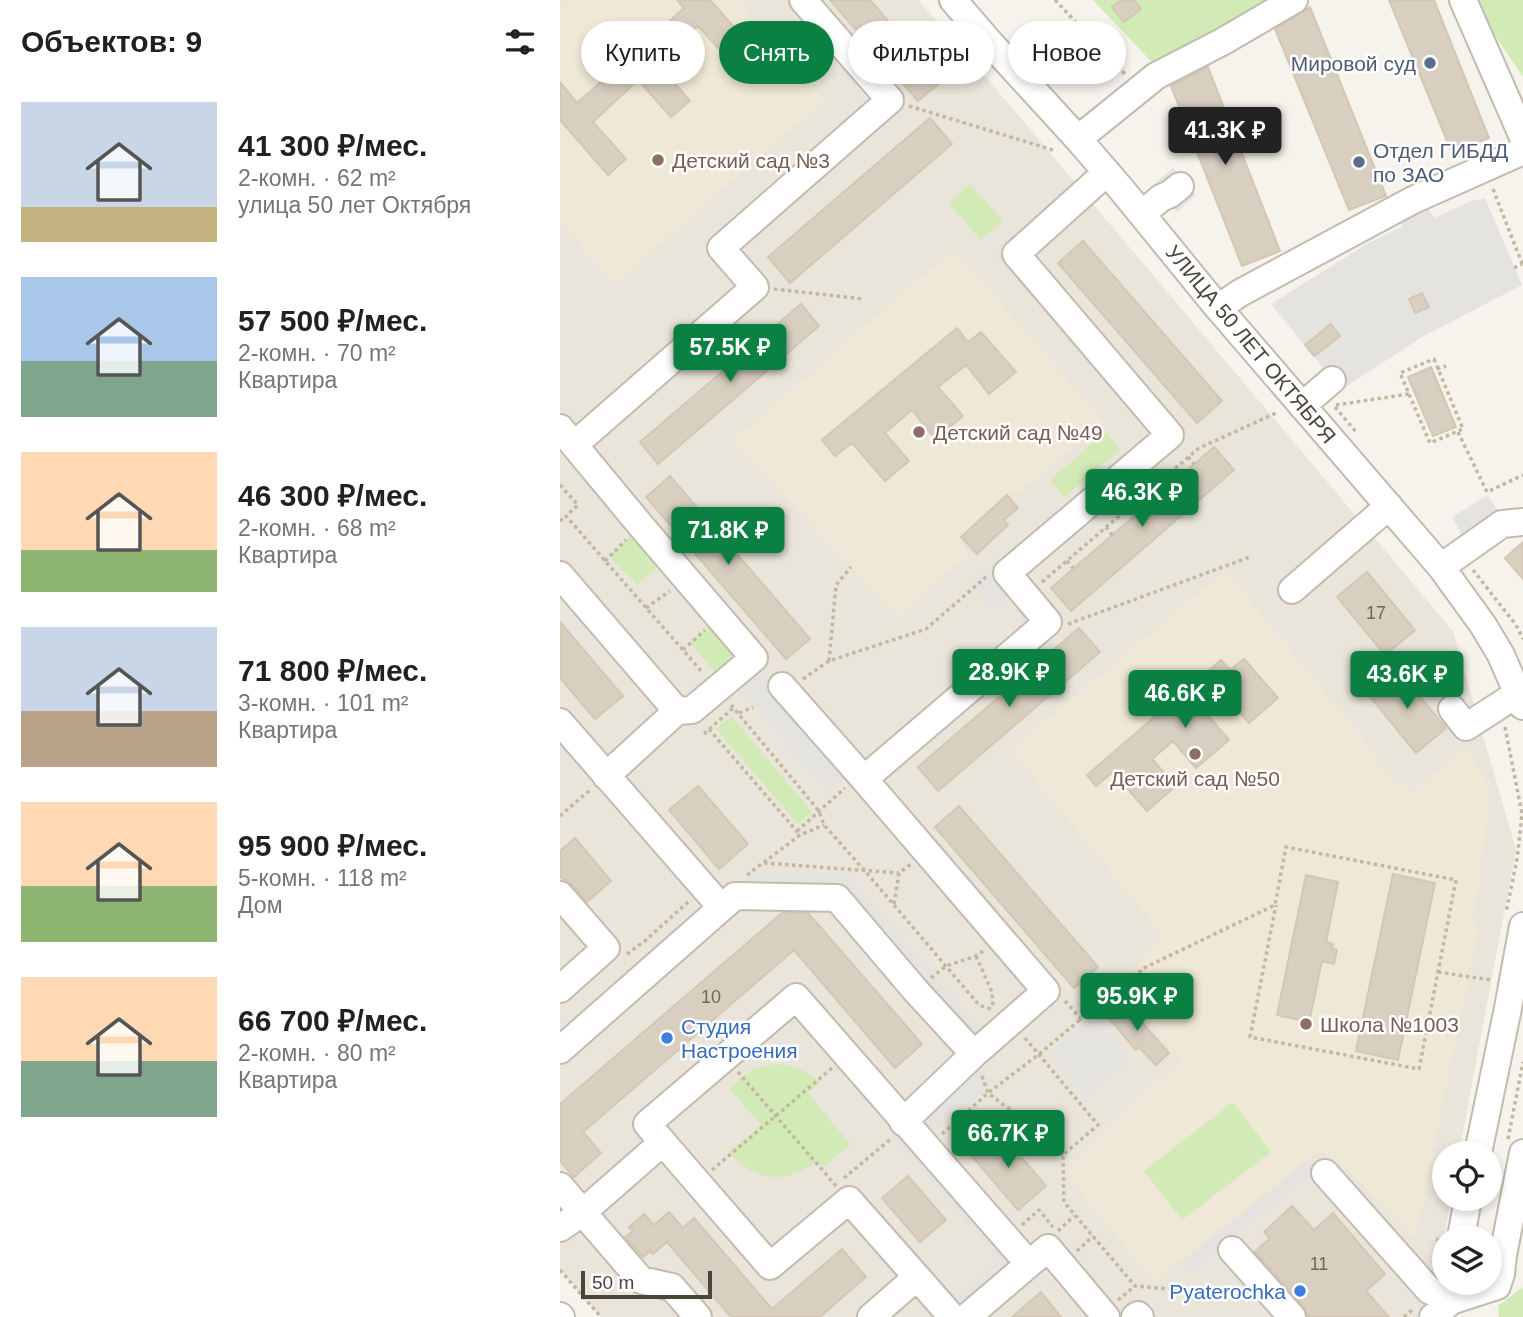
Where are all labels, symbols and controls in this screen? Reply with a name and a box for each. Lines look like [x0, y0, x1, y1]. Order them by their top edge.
chip: Купить [581, 21, 705, 84]
chip: Снять [719, 21, 834, 84]
chip: Фильтры [848, 21, 994, 84]
chip: Новое [1008, 21, 1126, 84]
icon: filters [501, 23, 539, 61]
text: Объектов: 9 [21, 25, 202, 58]
place label: Мировой суд [1291, 52, 1416, 75]
marker: Мировой суд [1422, 55, 1438, 71]
pin: 41.3K ₽ [1160, 108, 1290, 167]
text: 41.3K ₽ [1184, 117, 1266, 143]
text: 41 300 ₽/мес. [238, 129, 427, 162]
icon: home [77, 130, 161, 214]
place label: Отдел ГИБДД по ЗАО [1373, 139, 1508, 186]
place label: Детский сад №3 [672, 149, 830, 172]
marker: Детский сад №3 [650, 152, 666, 168]
marker: Отдел ГИБДД по ЗАО [1351, 154, 1367, 170]
text: 2-комн. · 62 m² [238, 165, 396, 191]
text: улица 50 лет Октября [238, 192, 471, 218]
street label: УЛИЦА 50 ЛЕТ ОКТЯБРЯ [1161, 240, 1341, 448]
text: 57 500 ₽/мес. [238, 304, 427, 337]
icon: home [77, 305, 161, 389]
pin: 57.5K ₽ [665, 324, 795, 384]
text: 57.5K ₽ [689, 334, 771, 360]
text: 2-комн. · 70 m² [238, 340, 396, 366]
text: Квартира [238, 367, 337, 393]
place label: Детский сад №49 [933, 421, 1103, 444]
marker: Детский сад №49 [911, 424, 927, 440]
pin: 46.3K ₽ [1077, 470, 1207, 529]
text: 46 300 ₽/мес. [238, 479, 427, 512]
text: 46.3K ₽ [1101, 479, 1183, 505]
icon: home [77, 480, 161, 564]
pin: 71.8K ₽ [663, 508, 793, 567]
text: 2-комн. · 68 m² [238, 515, 396, 541]
text: 71.8K ₽ [687, 517, 769, 543]
text: Квартира [238, 542, 337, 568]
house number: 17 [1366, 603, 1386, 623]
pin: 28.9K ₽ [944, 650, 1074, 709]
pin: 43.6K ₽ [1342, 652, 1472, 711]
text: 71 800 ₽/мес. [238, 654, 427, 687]
icon: home [77, 655, 161, 739]
text: 28.9K ₽ [968, 659, 1050, 685]
text: 43.6K ₽ [1366, 661, 1448, 687]
pin: 46.6K ₽ [1120, 670, 1250, 730]
text: 46.6K ₽ [1144, 680, 1226, 706]
text: 3-комн. · 101 m² [238, 690, 409, 716]
text: Квартира [238, 717, 337, 743]
marker: Детский сад №50 [1187, 746, 1203, 762]
place label: Детский сад №50 [1110, 767, 1280, 790]
text: 95 900 ₽/мес. [238, 829, 427, 862]
icon: home [77, 830, 161, 914]
text: 5-комн. · 118 m² [238, 865, 407, 891]
text: Дом [238, 892, 282, 918]
pin: 95.9K ₽ [1072, 974, 1202, 1033]
text: 95.9K ₽ [1096, 983, 1178, 1009]
house number: 10 [701, 987, 721, 1007]
text: 66 700 ₽/мес. [238, 1004, 427, 1037]
icon: home [77, 1005, 161, 1089]
place label: Школа №1003 [1320, 1013, 1459, 1036]
place label: Студия Настроения [681, 1015, 798, 1062]
marker: Школа №1003 [1298, 1016, 1314, 1032]
marker: Студия Настроения [659, 1030, 675, 1046]
text: 2-комн. · 80 m² [238, 1040, 396, 1066]
text: Квартира [238, 1067, 337, 1093]
pin: 66.7K ₽ [943, 1110, 1073, 1170]
text: 66.7K ₽ [967, 1120, 1049, 1146]
map controls [1432, 1141, 1502, 1295]
button: locate [1432, 1141, 1502, 1211]
button: layers [1432, 1225, 1502, 1295]
house number: 11 [1310, 1254, 1328, 1274]
scale bar [581, 1268, 712, 1300]
text: 50 m [592, 1272, 634, 1293]
place label: Pyaterochka [1169, 1280, 1286, 1303]
marker: Pyaterochka [1292, 1283, 1308, 1299]

